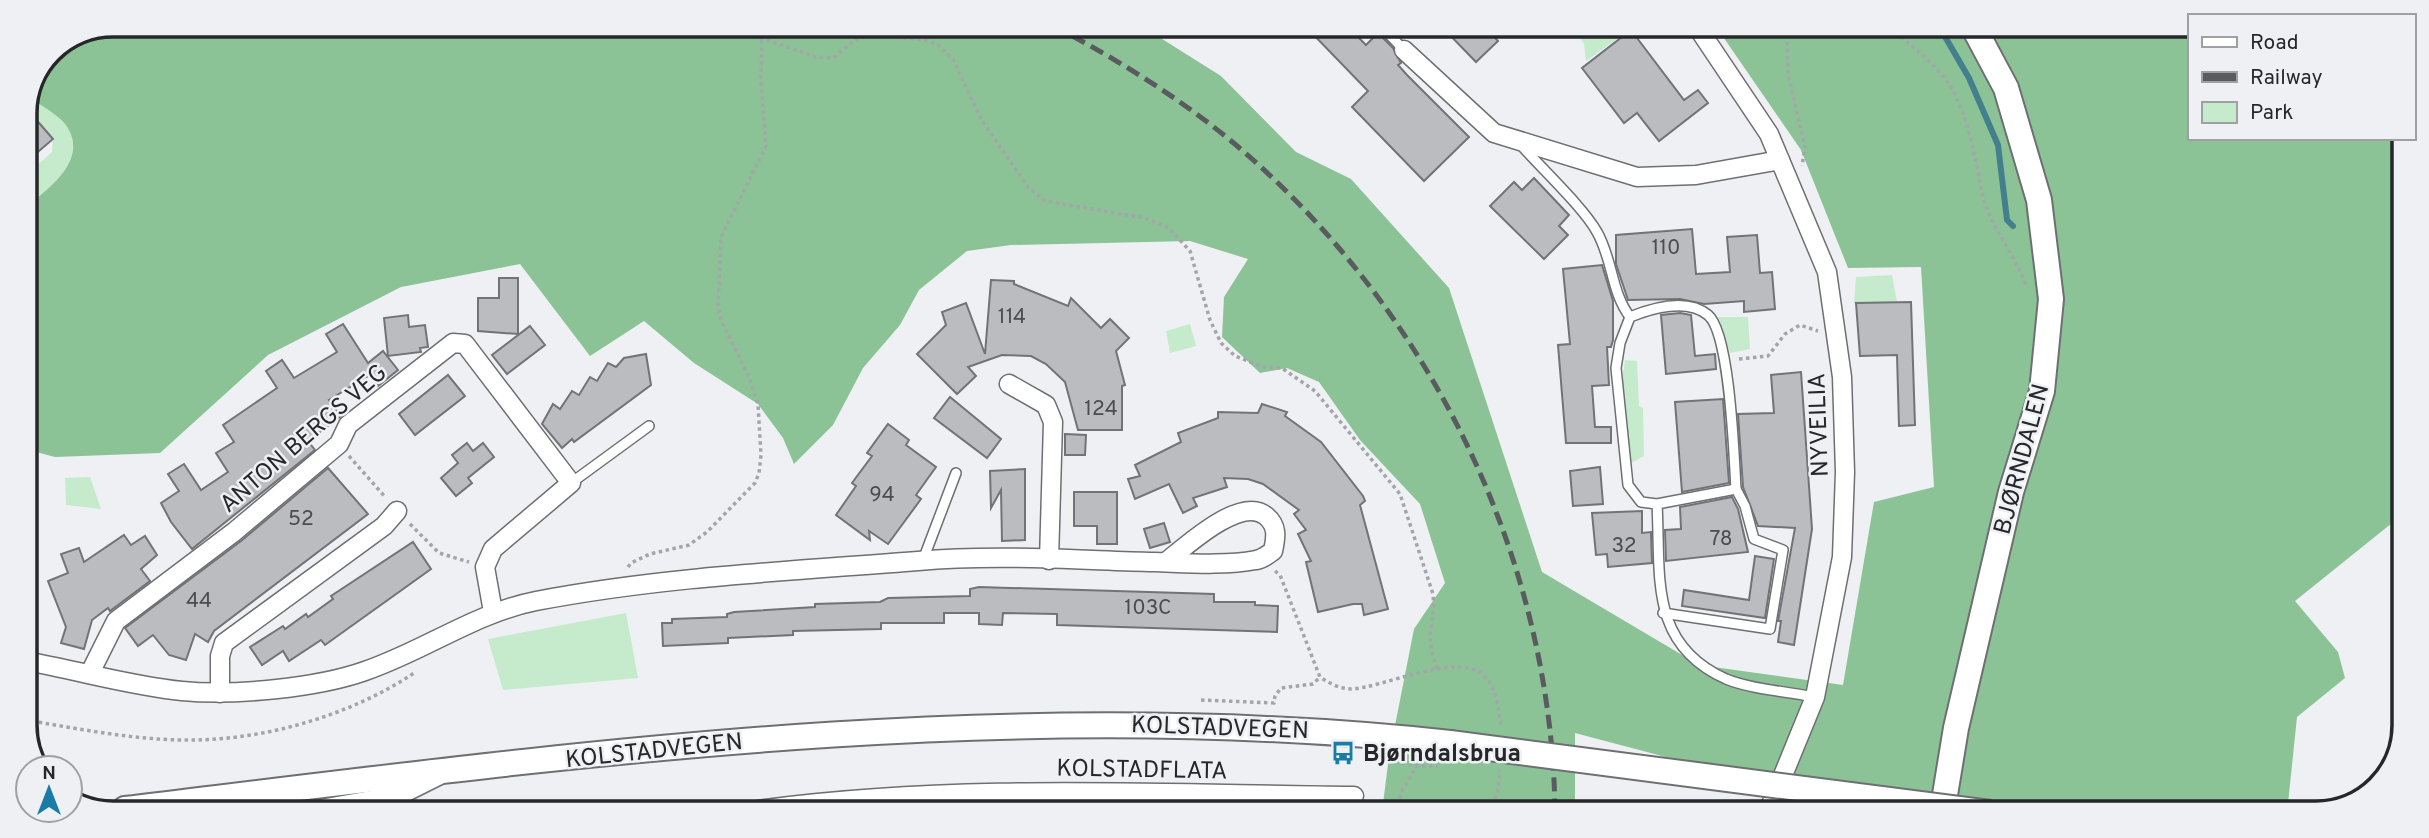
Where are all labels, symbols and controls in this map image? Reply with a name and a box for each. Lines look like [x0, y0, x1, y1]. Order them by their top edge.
legend [2188, 14, 2415, 140]
text: Road [2250, 30, 2299, 57]
text: Railway [2250, 65, 2323, 92]
text: Park [2250, 100, 2293, 127]
house number: 110 [1651, 235, 1681, 262]
house number: 114 [998, 304, 1026, 331]
street label: ANTON BERGS VEG [215, 359, 394, 520]
street label: NYVEILIA [1803, 372, 1837, 477]
street label: BJØRNDALEN [1988, 381, 2057, 538]
house number: 124 [1084, 396, 1118, 423]
house number: 94 [869, 482, 895, 509]
house number: 52 [288, 506, 314, 533]
house number: 78 [1709, 526, 1733, 553]
house number: 32 [1611, 533, 1637, 560]
house number: 44 [186, 588, 212, 615]
house number: 103C [1124, 595, 1172, 622]
street label: KOLSTADVEGEN [1130, 711, 1309, 747]
street label: KOLSTADVEGEN [564, 728, 744, 776]
bus stop icon: Bjørndalsbrua [1329, 739, 1357, 767]
place label: Bjørndalsbrua [1363, 740, 1521, 770]
north arrow [14, 754, 84, 824]
street label: KOLSTADFLATA [1056, 755, 1228, 787]
text: N [42, 762, 56, 786]

